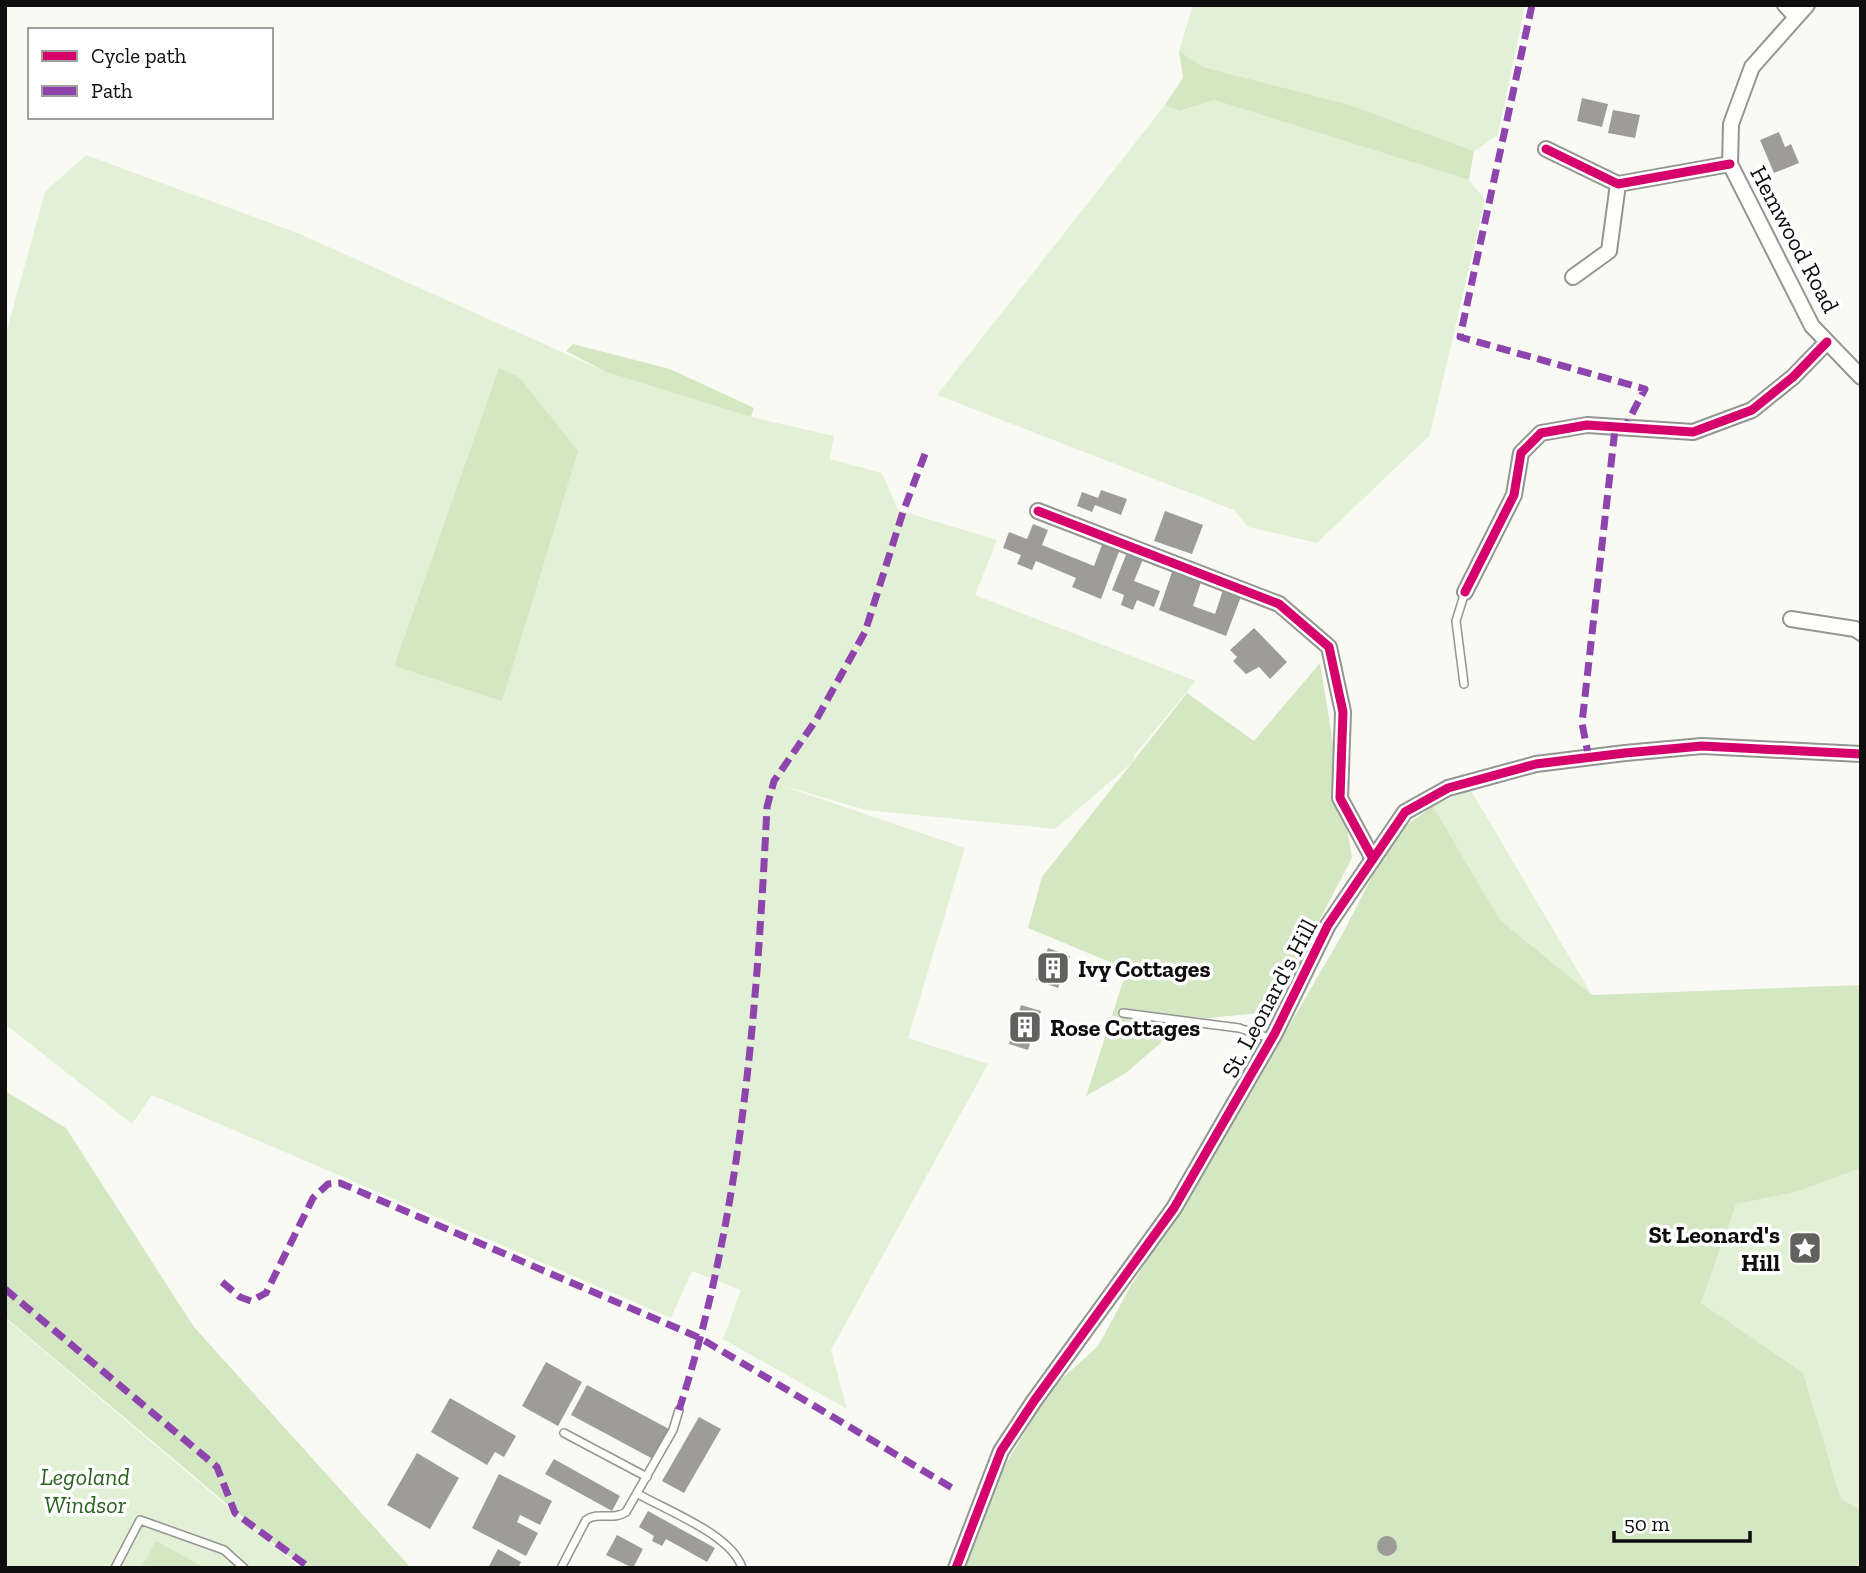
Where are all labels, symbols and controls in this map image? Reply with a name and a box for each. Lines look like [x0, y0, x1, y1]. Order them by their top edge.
legend [28, 28, 273, 119]
text: Cycle path [91, 43, 186, 68]
text: Path [91, 78, 133, 103]
street label: Hemwood Road [1744, 161, 1846, 317]
street label: St. Leonard's Hill [1215, 914, 1323, 1082]
building icon: Ivy Cottages [1034, 949, 1072, 987]
place label: Ivy Cottages [1078, 954, 1210, 983]
building icon: Rose Cottages [1006, 1008, 1044, 1046]
place label: Rose Cottages [1050, 1013, 1200, 1042]
place label: St Leonard's Hill [1648, 1220, 1780, 1277]
place icon: St Leonard's Hill [1786, 1229, 1824, 1267]
park label: Legoland Windsor [40, 1462, 130, 1519]
scale bar [1614, 1500, 1750, 1544]
text: 50 m [1624, 1511, 1670, 1536]

